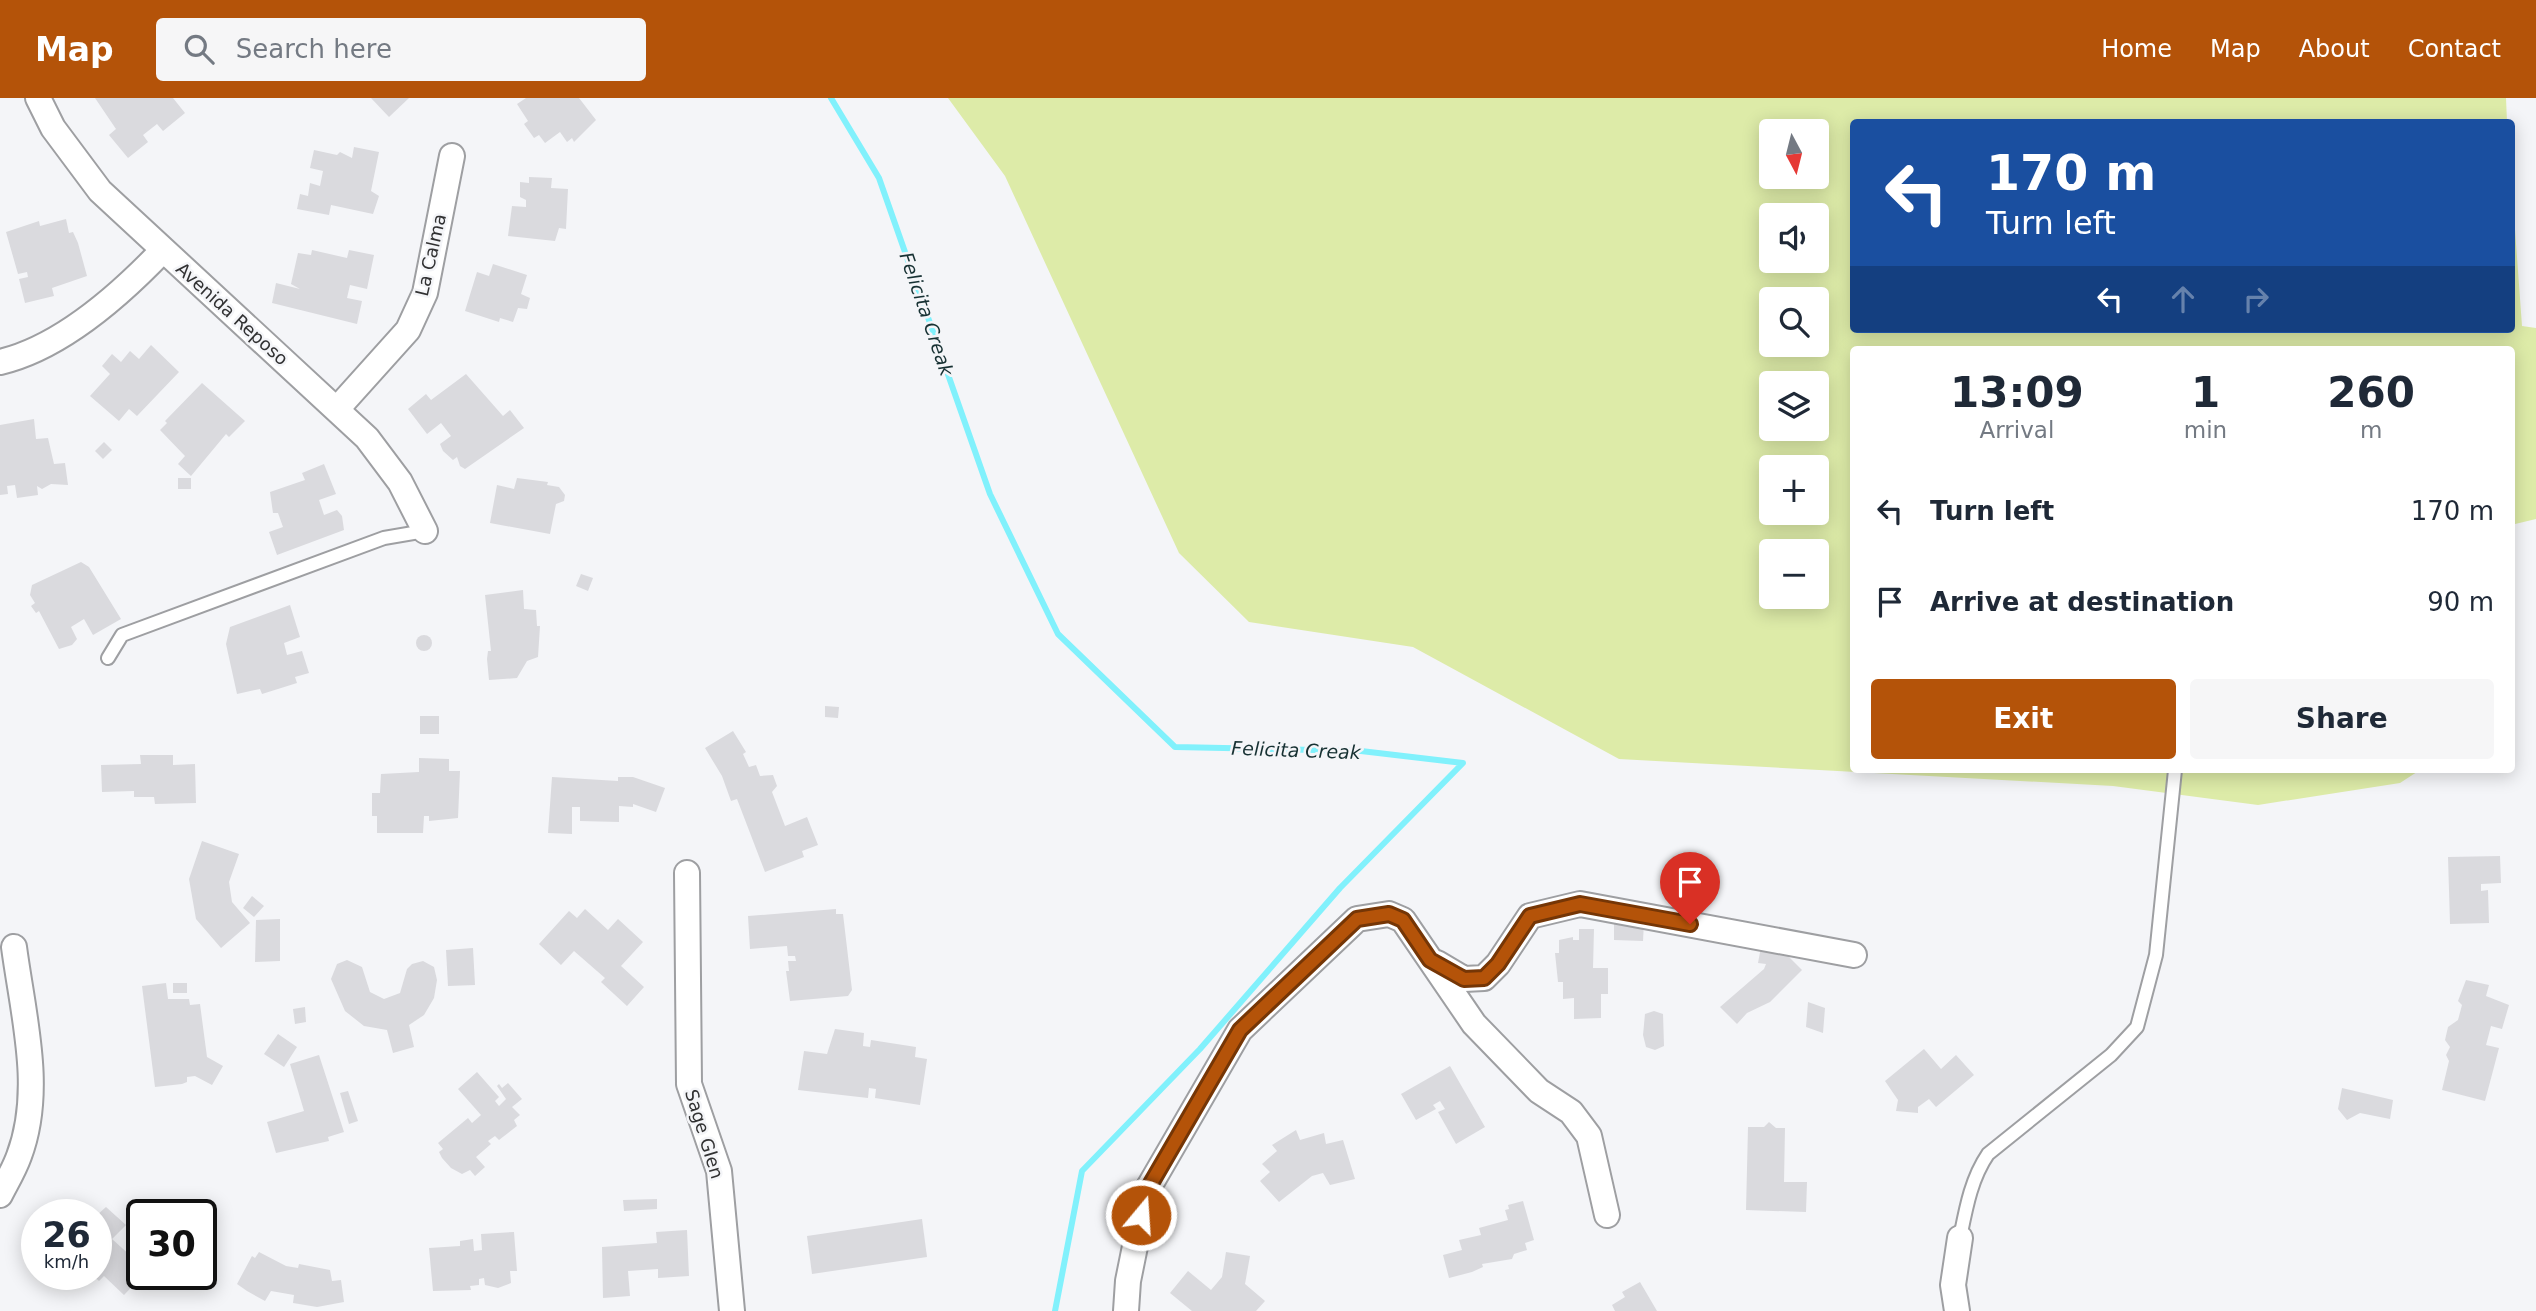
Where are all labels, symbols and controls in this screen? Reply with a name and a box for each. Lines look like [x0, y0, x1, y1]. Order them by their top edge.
search box [156, 18, 646, 81]
text: Map [35, 30, 114, 69]
icon: search [180, 30, 218, 68]
text: Search here [236, 34, 392, 64]
text: Home [2101, 35, 2172, 63]
text: Map [2210, 35, 2261, 63]
text: About [2299, 35, 2370, 63]
text: Contact [2408, 35, 2501, 63]
north arrow [1759, 119, 1829, 189]
map controls [1759, 119, 1829, 609]
text: 170 m [1986, 145, 2156, 202]
icon: left [1871, 147, 1962, 238]
button: sound [1759, 203, 1829, 273]
text: Turn left [1986, 204, 2116, 242]
street label: La Calma [411, 212, 450, 298]
water label: Felicita Creak [896, 249, 959, 380]
street label: Avenida Reposo [172, 258, 293, 369]
icon: left [2091, 280, 2129, 318]
icon: ahead [2164, 280, 2202, 318]
icon: right [2237, 280, 2275, 318]
button: search [1759, 287, 1829, 357]
text: 13:09 [1950, 368, 2084, 417]
text: 1 [2191, 368, 2220, 417]
text: 260 [2327, 368, 2415, 417]
button: layers [1759, 371, 1829, 441]
text: Arrival [1980, 417, 2054, 443]
text: min [2184, 417, 2227, 443]
text: m [2360, 417, 2382, 443]
button: + [1759, 455, 1829, 525]
icon: left [1871, 492, 1909, 530]
text: Turn left [1930, 496, 2054, 526]
text: 170 m [2411, 496, 2494, 526]
button: − [1759, 539, 1829, 609]
icon: arrive [1871, 583, 1909, 621]
text: Arrive at destination [1930, 587, 2234, 617]
text: 90 m [2427, 587, 2494, 617]
button: Exit [1871, 679, 2176, 759]
button: Share [2190, 679, 2494, 759]
water label: Felicita Creak [1231, 737, 1362, 763]
pin [1660, 852, 1720, 924]
icon: arrive [1671, 863, 1709, 901]
street label: Sage Glen [681, 1087, 728, 1181]
position arrow [1104, 1178, 1178, 1252]
speed limit sign: 30 [126, 1199, 217, 1290]
text: 26 [42, 1215, 91, 1255]
text: km/h [44, 1251, 89, 1272]

